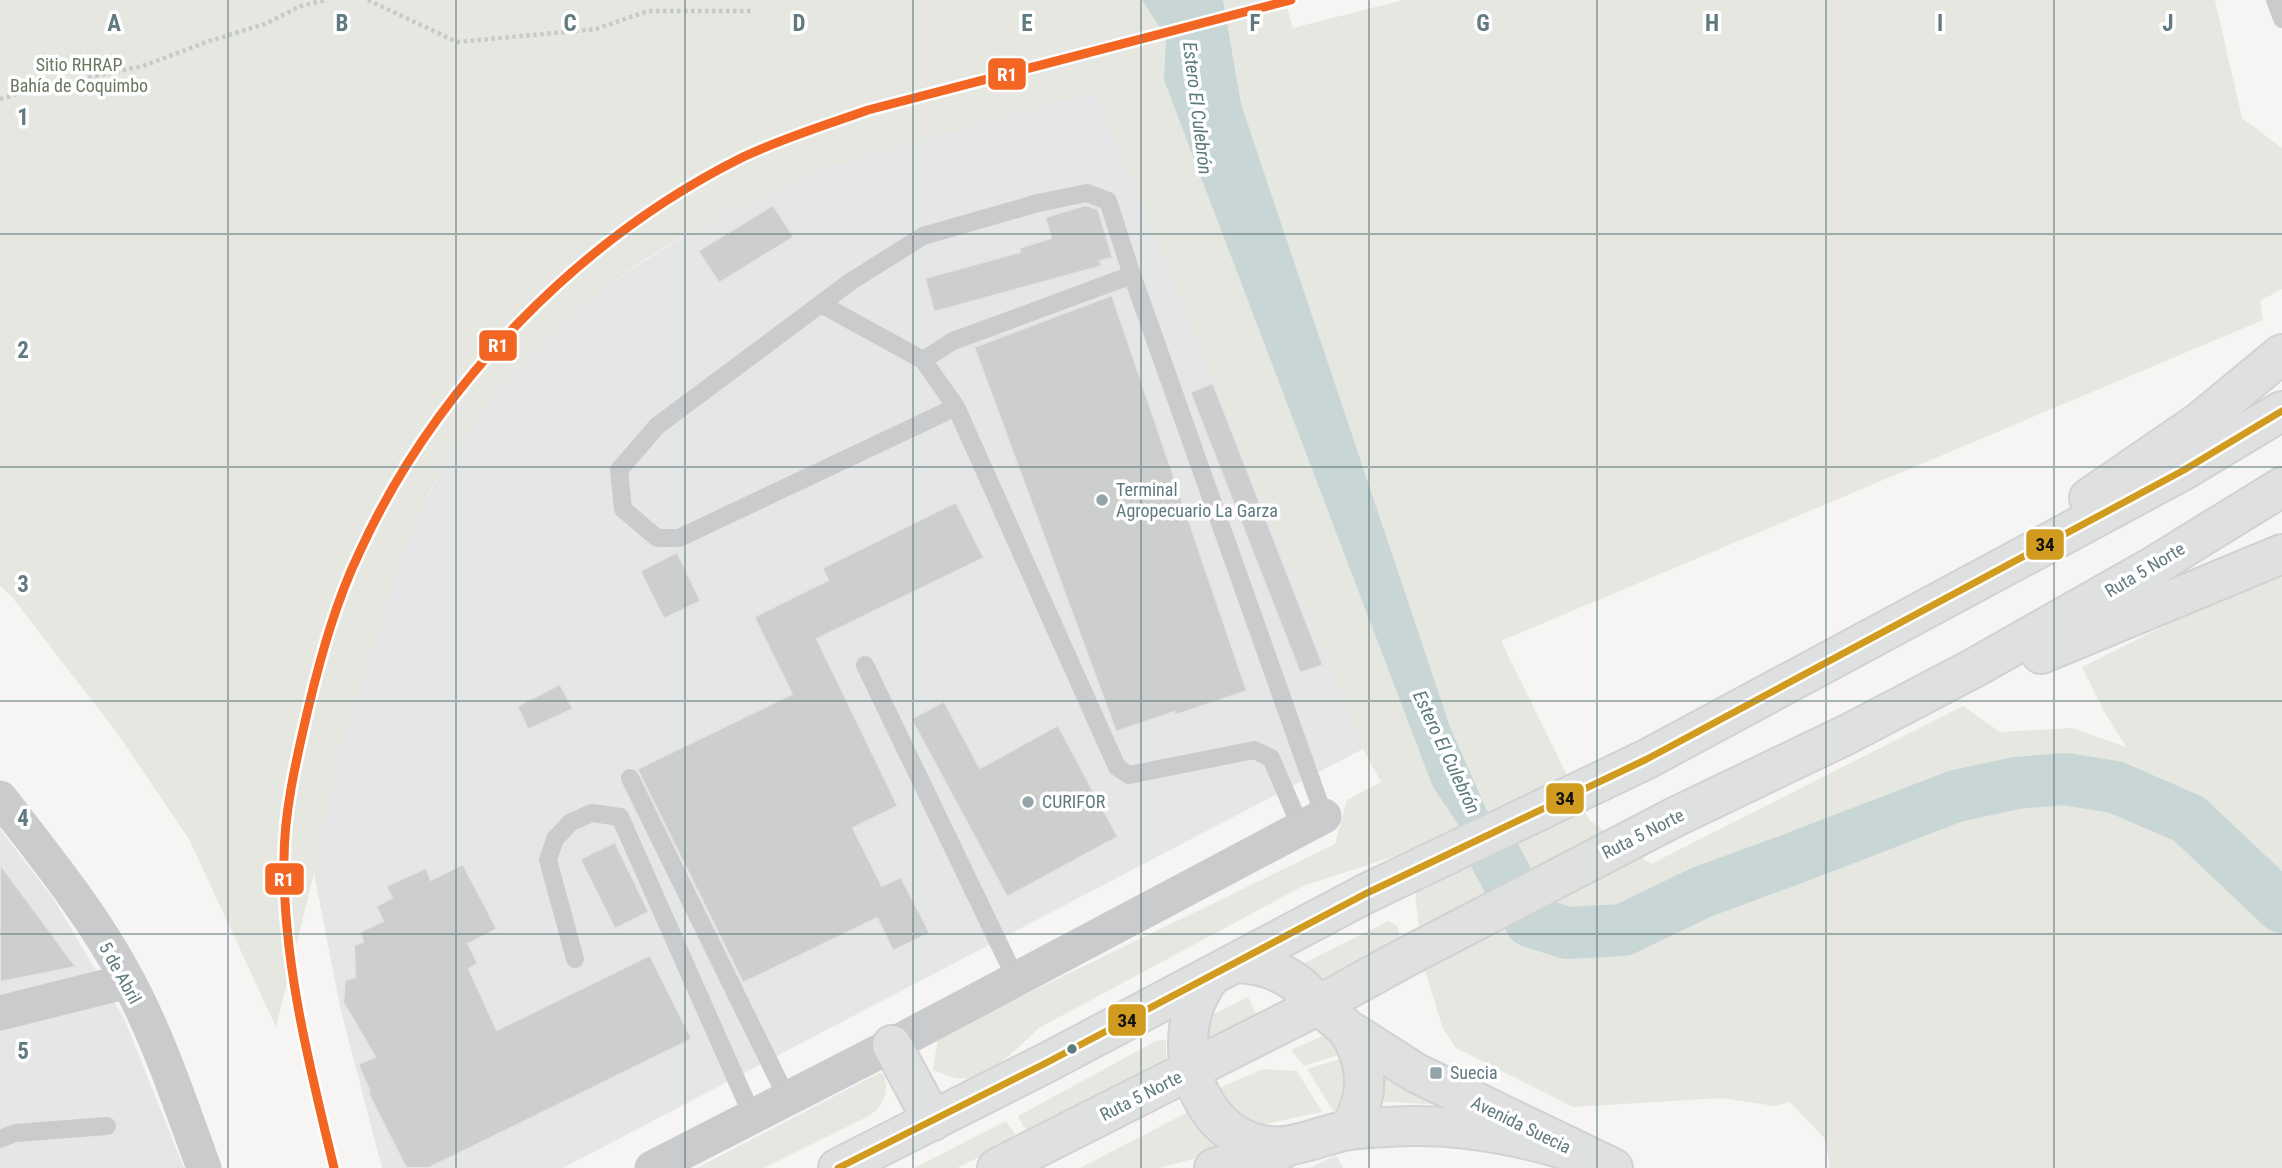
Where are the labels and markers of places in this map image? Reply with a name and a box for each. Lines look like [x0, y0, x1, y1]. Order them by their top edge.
place label: Terminal Agropecuario La Garza [1116, 479, 1278, 521]
marker: Terminal Agropecuario La Garza [1094, 492, 1110, 508]
place label: CURIFOR [1042, 791, 1106, 812]
marker: CURIFOR [1020, 794, 1036, 810]
unlabelled marker [1065, 1042, 1079, 1056]
place label: Suecia [1450, 1062, 1498, 1083]
marker: Suecia [1428, 1065, 1444, 1081]

